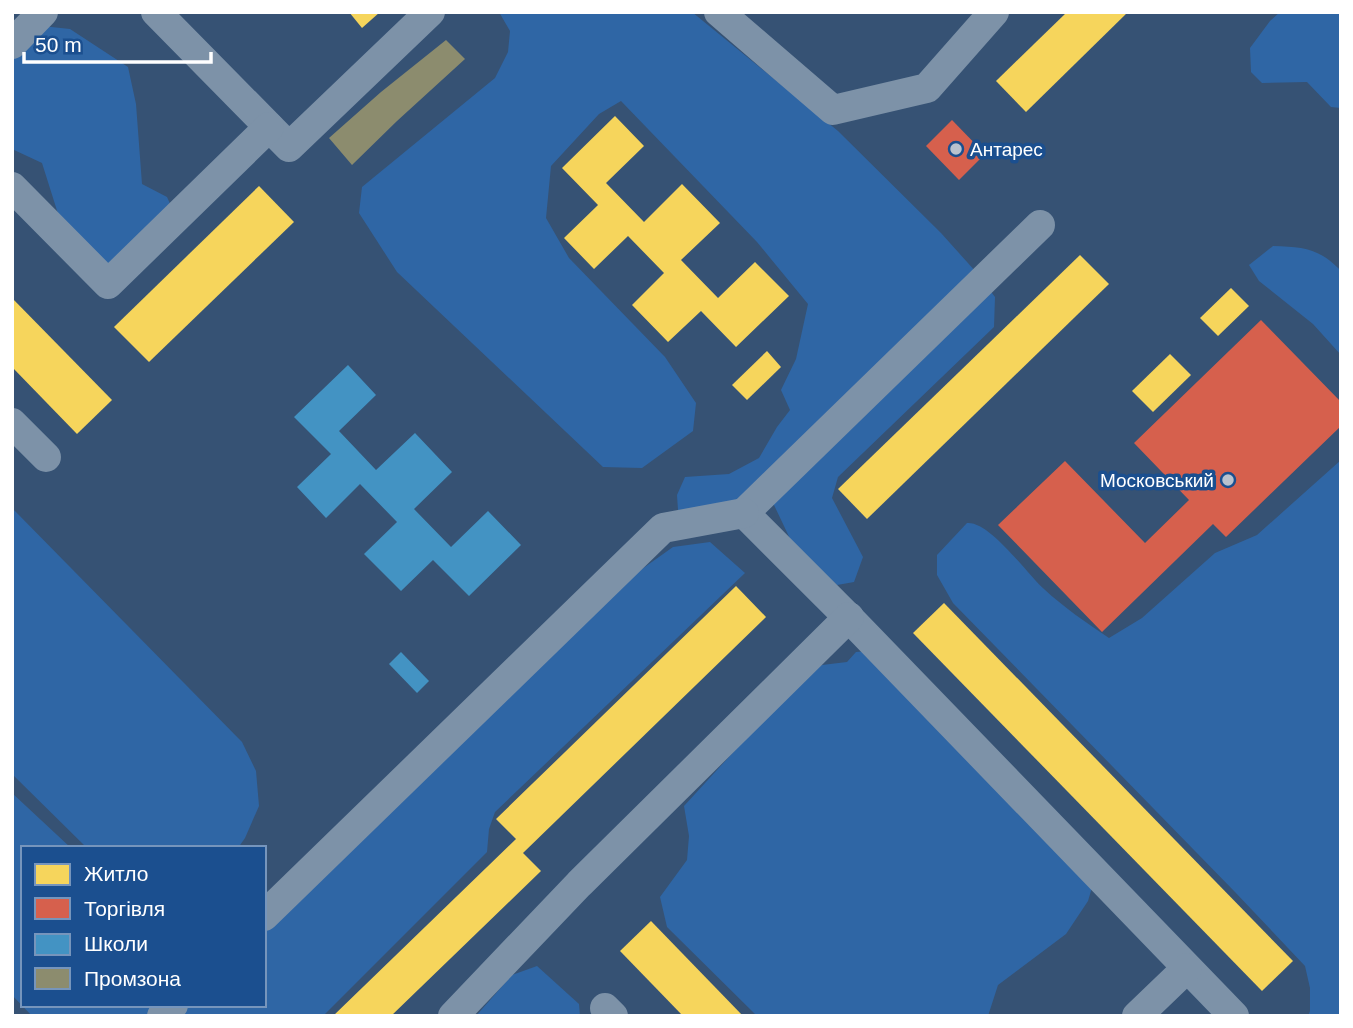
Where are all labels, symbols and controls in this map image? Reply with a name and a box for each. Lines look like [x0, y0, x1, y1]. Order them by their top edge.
scale bar [24, 21, 212, 65]
text: 50 m [35, 33, 82, 56]
place label: Антарес [970, 139, 1043, 160]
marker: Антарес [948, 141, 964, 157]
place label: Московський [1100, 470, 1214, 491]
marker: Московський [1220, 472, 1236, 488]
legend [21, 846, 266, 1007]
text: Житло [84, 862, 148, 885]
text: Торгівля [84, 897, 165, 920]
text: Школи [84, 932, 148, 955]
text: Промзона [84, 967, 181, 990]

